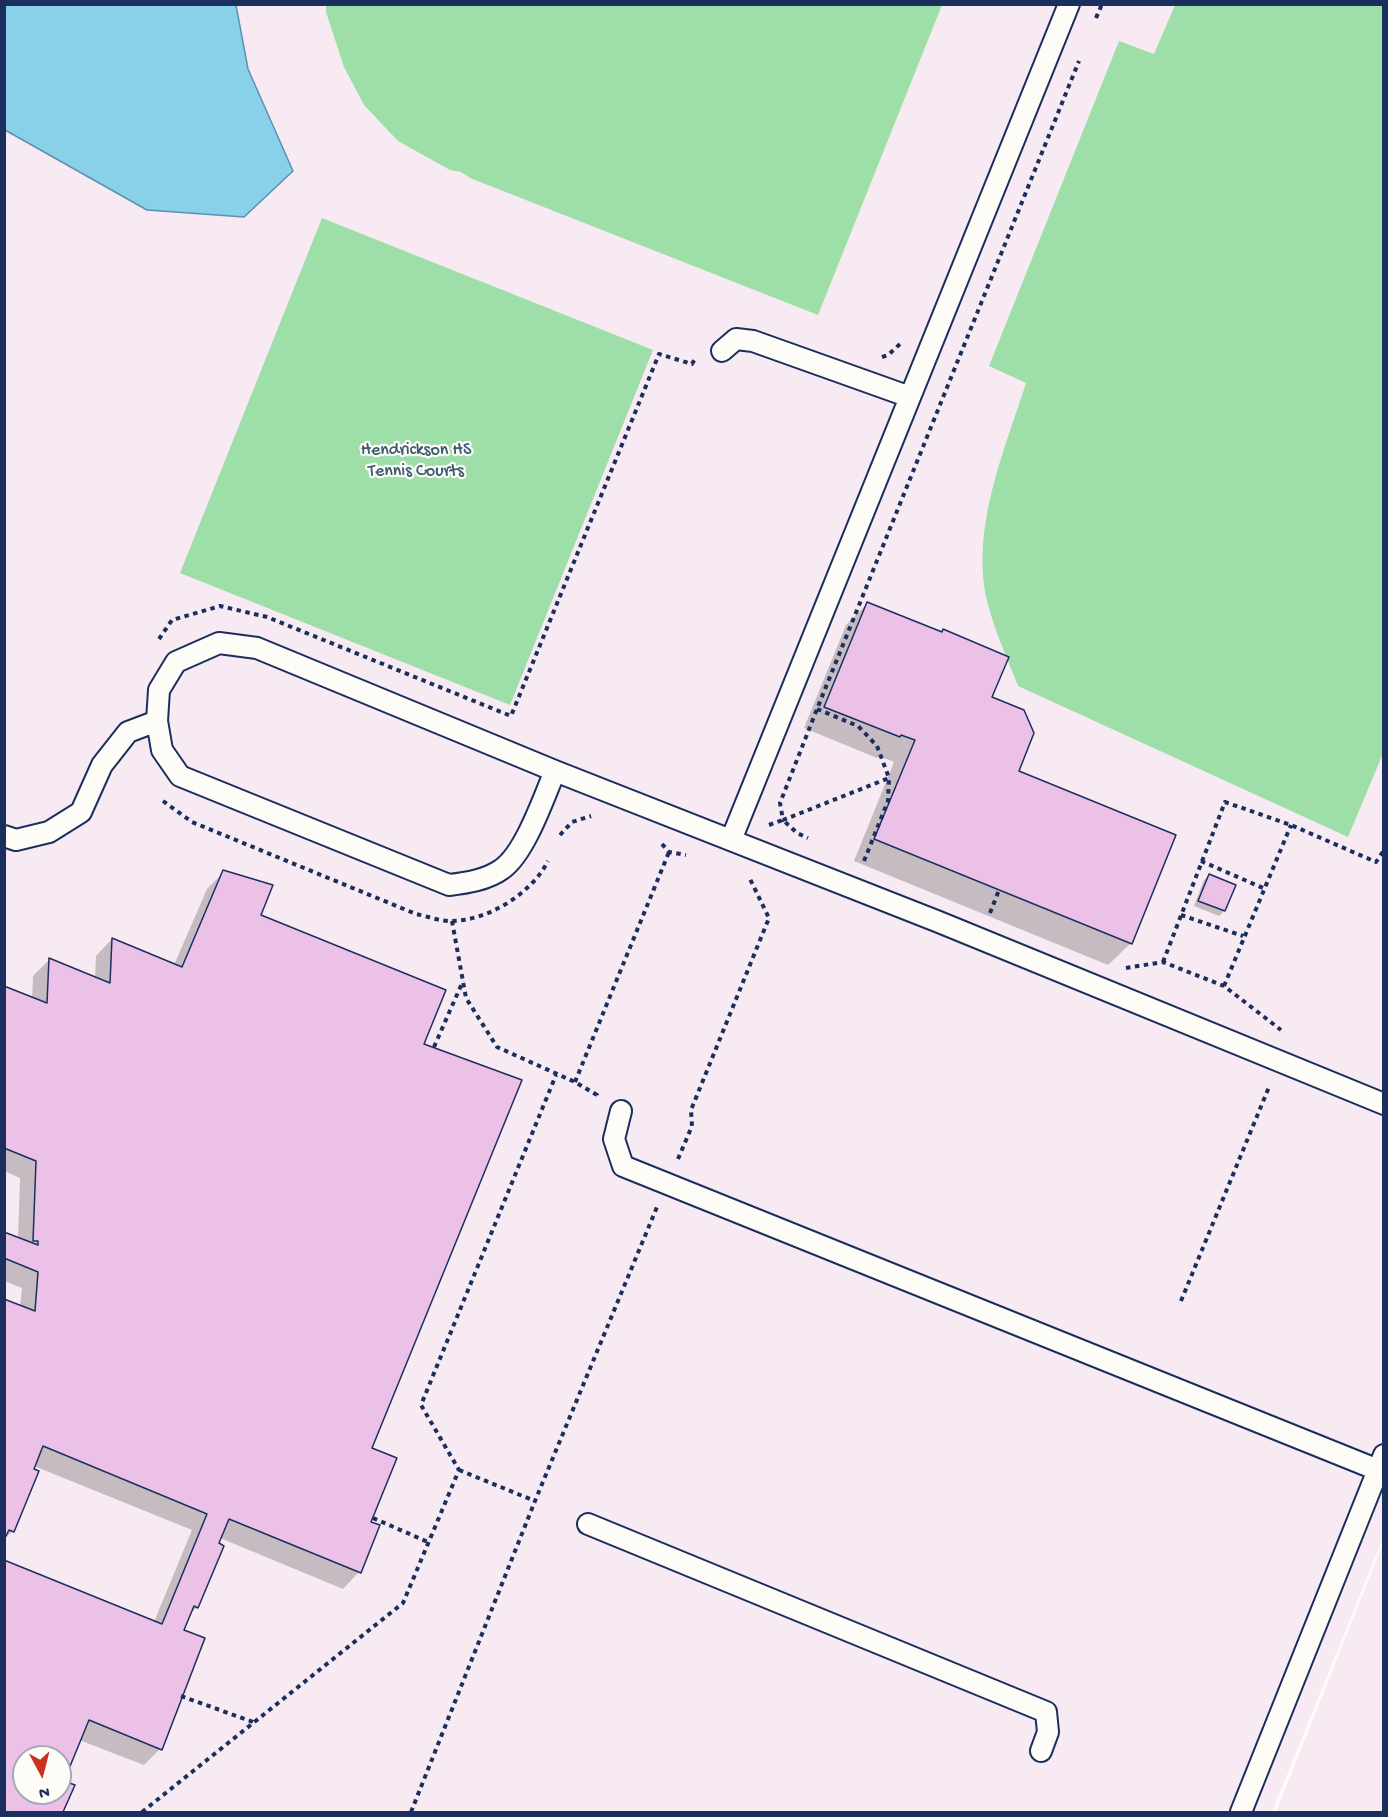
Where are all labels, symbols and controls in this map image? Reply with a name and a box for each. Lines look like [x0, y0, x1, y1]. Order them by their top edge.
park label: Hendrickson HS Tennis Courts [361, 440, 471, 482]
north arrow [12, 1745, 72, 1805]
text: N [38, 1781, 50, 1801]

